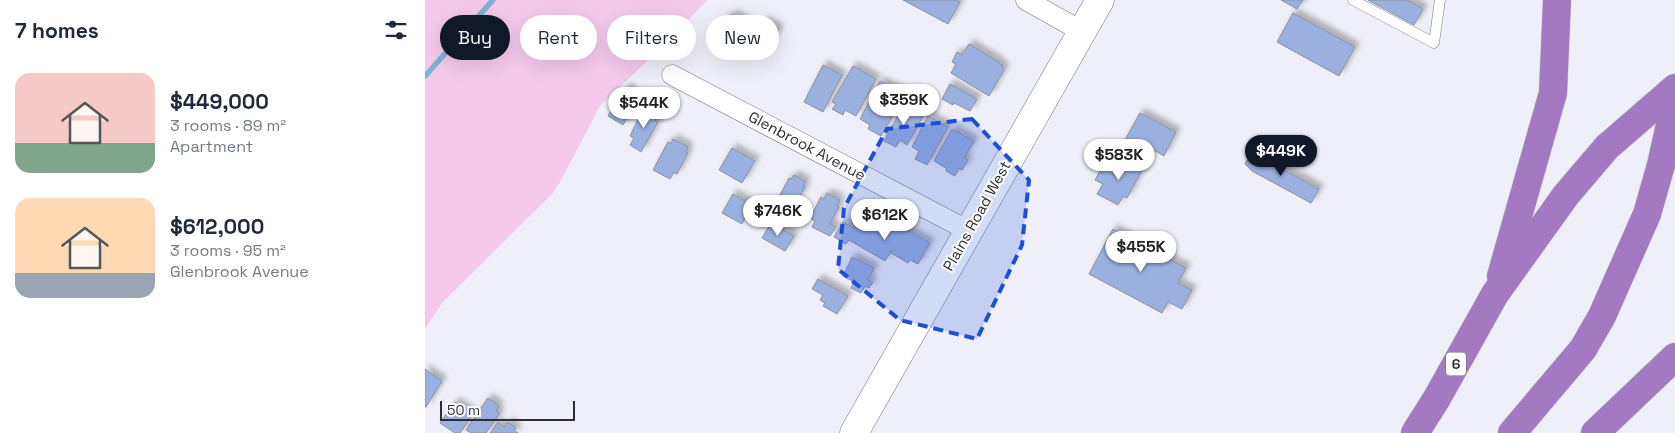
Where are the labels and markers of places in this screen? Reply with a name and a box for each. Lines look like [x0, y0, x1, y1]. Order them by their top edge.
pin: $359K [869, 84, 939, 126]
pin: $544K [609, 86, 679, 129]
pin: $449K [1246, 134, 1316, 177]
pin: $583K [1084, 138, 1154, 181]
pin: $746K [743, 194, 813, 237]
pin: $612K [850, 198, 920, 241]
pin: $455K [1106, 230, 1176, 273]

